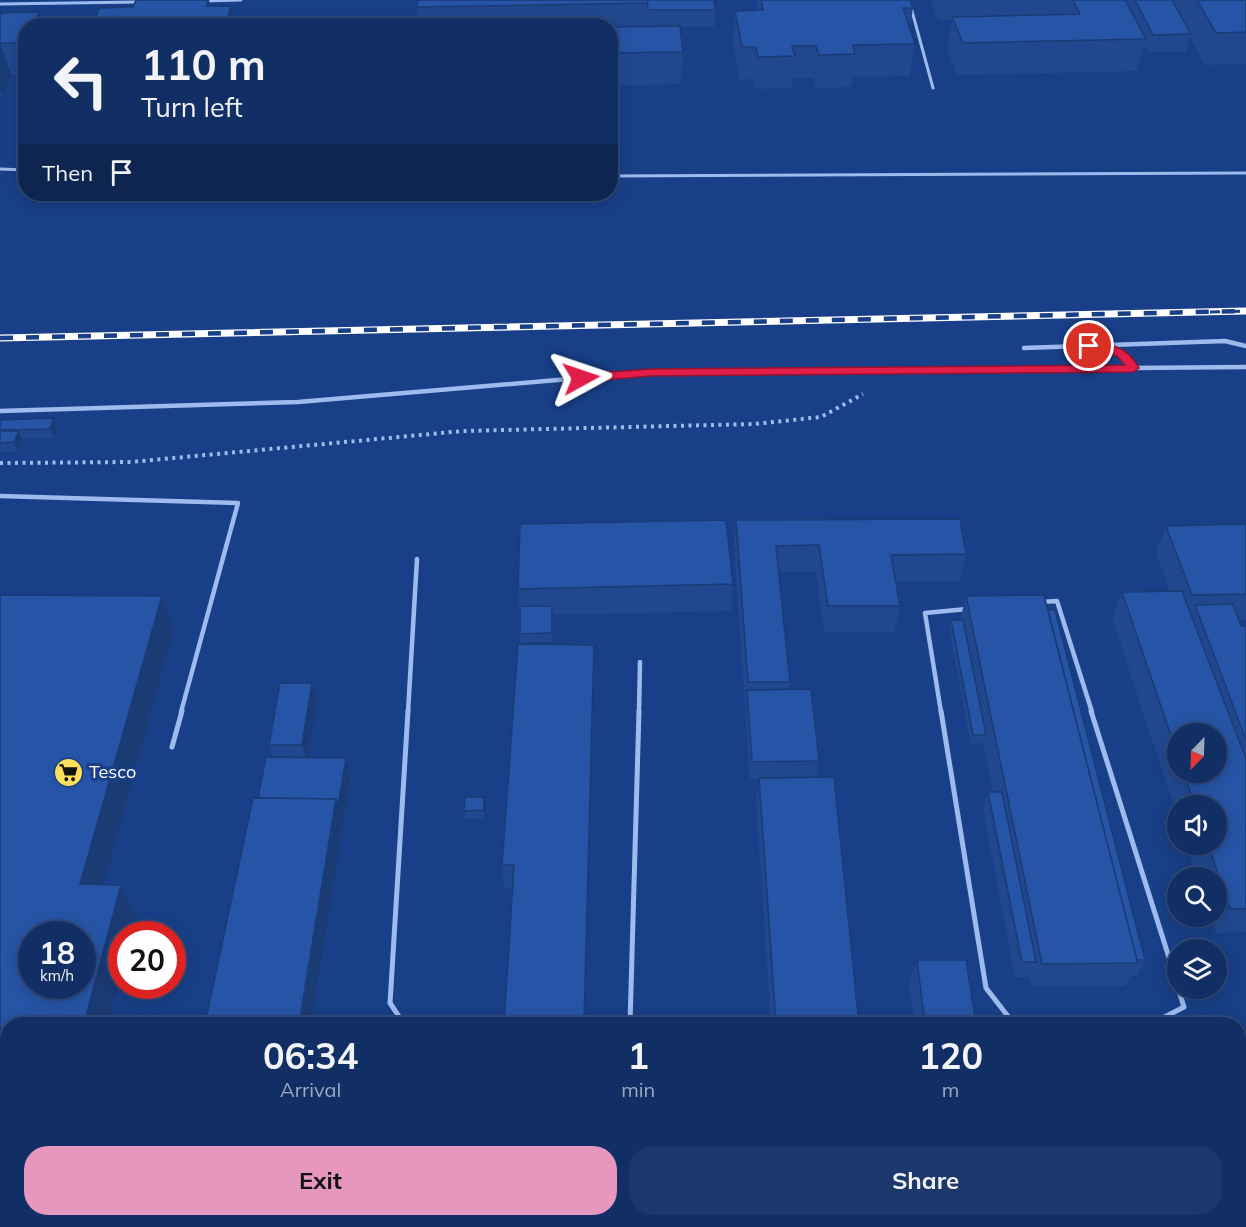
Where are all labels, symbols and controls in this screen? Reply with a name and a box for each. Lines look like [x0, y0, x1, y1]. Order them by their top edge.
text: 110 m [141, 38, 266, 91]
icon: left [42, 42, 120, 120]
text: Turn left [141, 90, 243, 124]
icon: arrive [105, 156, 138, 189]
text: Then [42, 159, 93, 187]
pin [1063, 320, 1114, 371]
icon: arrive [1072, 329, 1105, 362]
position arrow [549, 346, 613, 410]
north arrow [1167, 723, 1227, 783]
map controls [1167, 723, 1227, 999]
supermarket icon: Tesco [52, 756, 84, 788]
place label: Tesco [89, 760, 136, 783]
button: sound [1167, 795, 1227, 855]
button: search [1167, 867, 1227, 927]
speed limit sign: 20 [108, 921, 186, 999]
text: 18 [39, 934, 75, 972]
button: layers [1167, 939, 1227, 999]
text: km/h [40, 966, 74, 985]
text: 06:34 [263, 1033, 358, 1078]
text: 1 [627, 1033, 649, 1078]
text: 120 [918, 1033, 983, 1078]
text: Arrival [280, 1077, 341, 1102]
text: min [621, 1077, 655, 1102]
text: m [942, 1077, 959, 1102]
button: Exit [24, 1146, 617, 1215]
button: Share [629, 1146, 1222, 1215]

